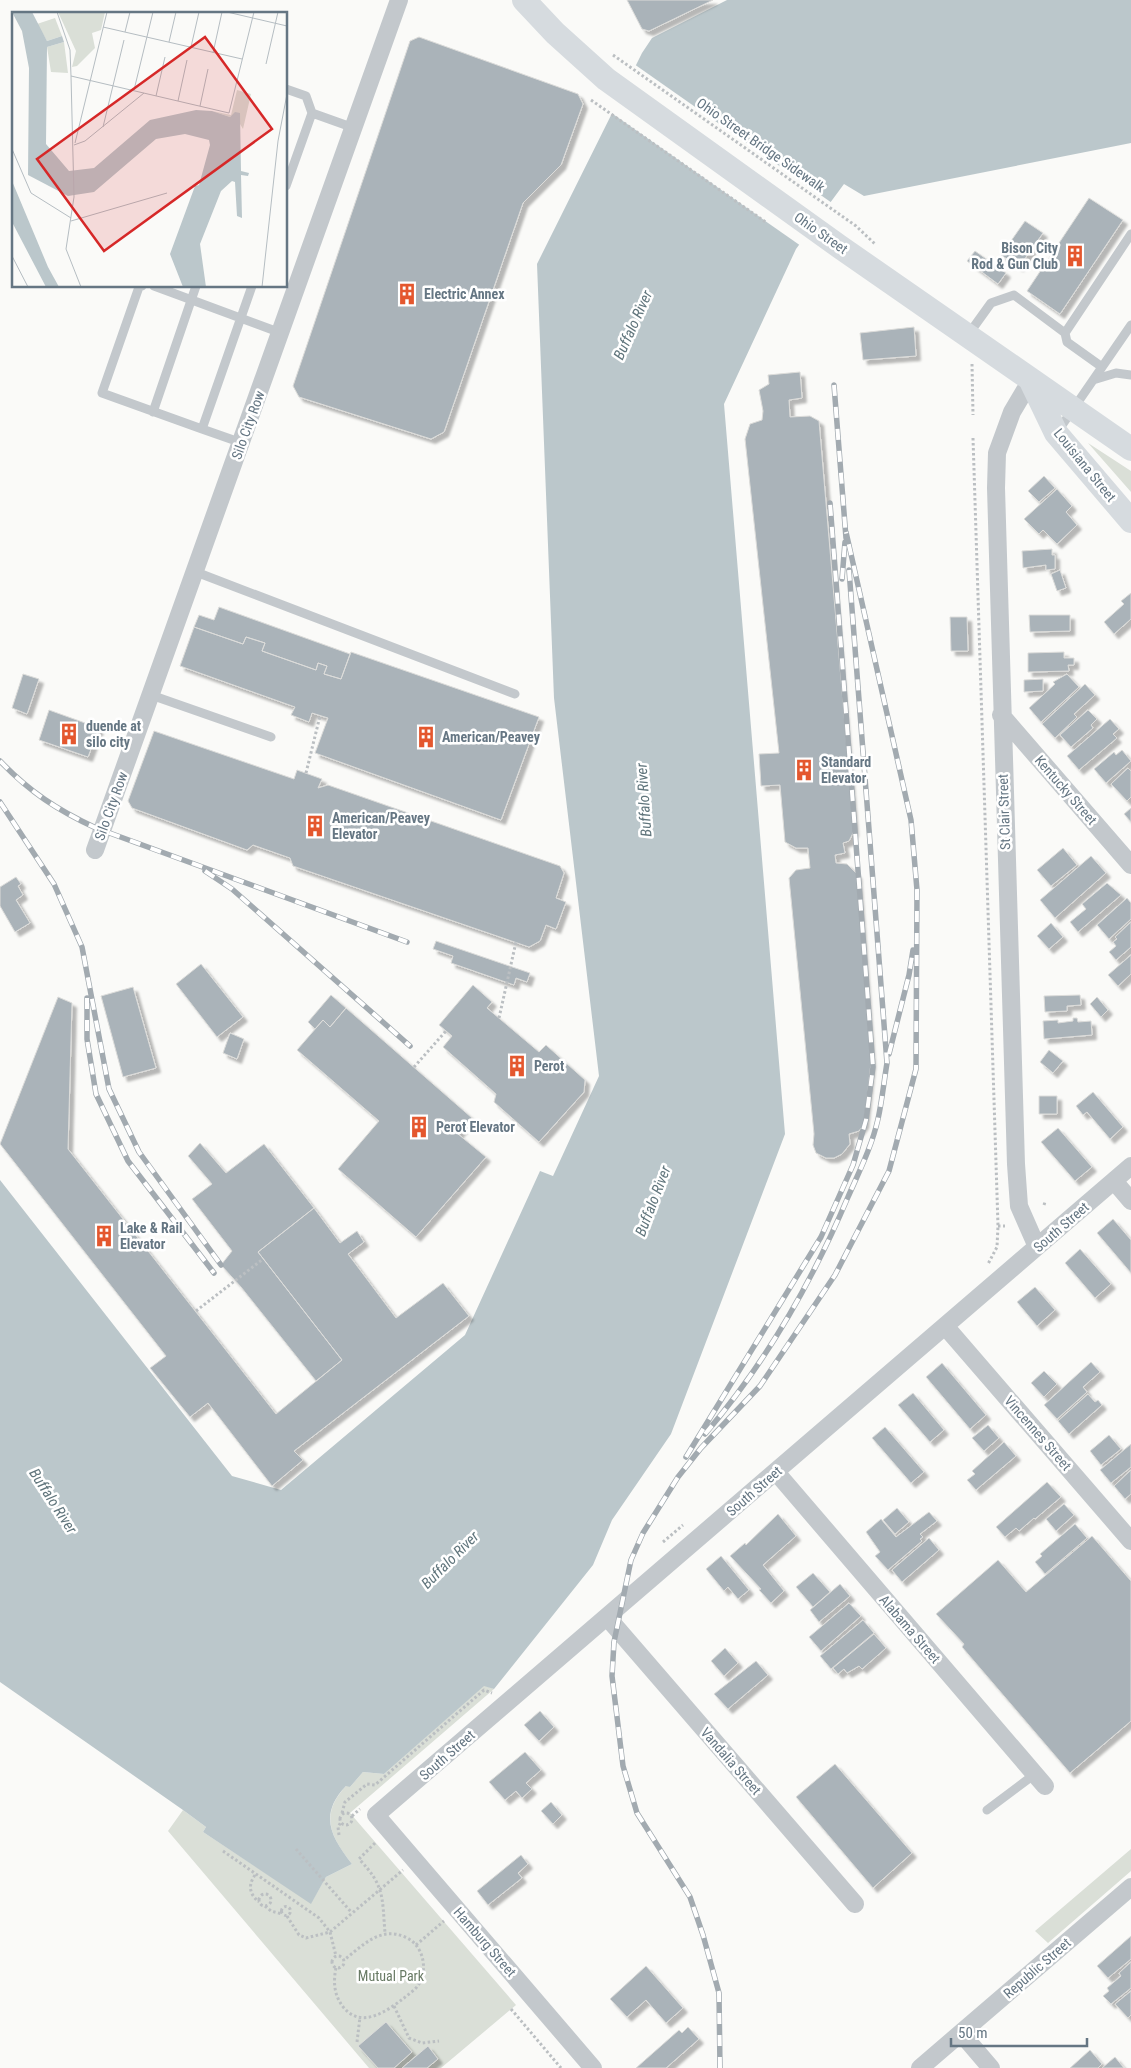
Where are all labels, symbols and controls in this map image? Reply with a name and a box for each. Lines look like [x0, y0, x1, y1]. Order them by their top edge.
inset map [12, 12, 288, 288]
street label: Ohio Street Bridge Sidewalk [694, 95, 829, 196]
street label: Ohio Street [791, 209, 851, 257]
place label: Bison City Rod & Gun Club [971, 240, 1059, 272]
building icon: Bison City Rod & Gun Club [1062, 243, 1088, 269]
building icon: Electric Annex [394, 281, 420, 307]
place label: Electric Annex [424, 286, 505, 302]
water label: Buffalo River [610, 287, 656, 362]
street label: Silo City Row [228, 389, 268, 461]
street label: Louisiana Street [1051, 425, 1119, 505]
place label: duende at silo city [86, 718, 141, 750]
building icon: duende at silo city [56, 721, 82, 747]
building icon: American/Peavey [413, 724, 439, 750]
place label: American/Peavey [442, 729, 541, 745]
street label: Kentucky Street [1032, 752, 1100, 828]
place label: Standard Elevator [821, 754, 871, 786]
building icon: Standard Elevator [791, 757, 817, 783]
water label: Buffalo River [632, 762, 656, 837]
street label: Silo City Row [91, 770, 131, 842]
street label: St Clair Street [995, 774, 1013, 850]
place label: American/Peavey Elevator [332, 810, 431, 842]
building icon: American/Peavey Elevator [302, 813, 328, 839]
building icon: Perot [504, 1053, 530, 1079]
place label: Perot [534, 1058, 564, 1074]
building icon: Perot Elevator [406, 1114, 432, 1140]
place label: Perot Elevator [436, 1119, 515, 1135]
water label: Buffalo River [631, 1163, 675, 1239]
street label: South Street [1030, 1199, 1092, 1255]
place label: Lake & Rail Elevator [120, 1220, 183, 1252]
building icon: Lake & Rail Elevator [91, 1223, 117, 1249]
street label: Vincennes Street [1001, 1393, 1075, 1473]
street label: South Street [723, 1463, 785, 1519]
water label: Buffalo River [25, 1465, 81, 1537]
water label: Buffalo River [418, 1527, 483, 1592]
street label: Alabama Street [876, 1592, 944, 1666]
street label: Vandalia Street [697, 1724, 765, 1798]
street label: South Street [416, 1727, 478, 1783]
street label: Hamburg Street [451, 1904, 519, 1980]
street label: Republic Street [1000, 1935, 1074, 2001]
park label: Mutual Park [358, 1968, 425, 1984]
scale bar [951, 2016, 1087, 2048]
text: 50 m [958, 2024, 988, 2042]

